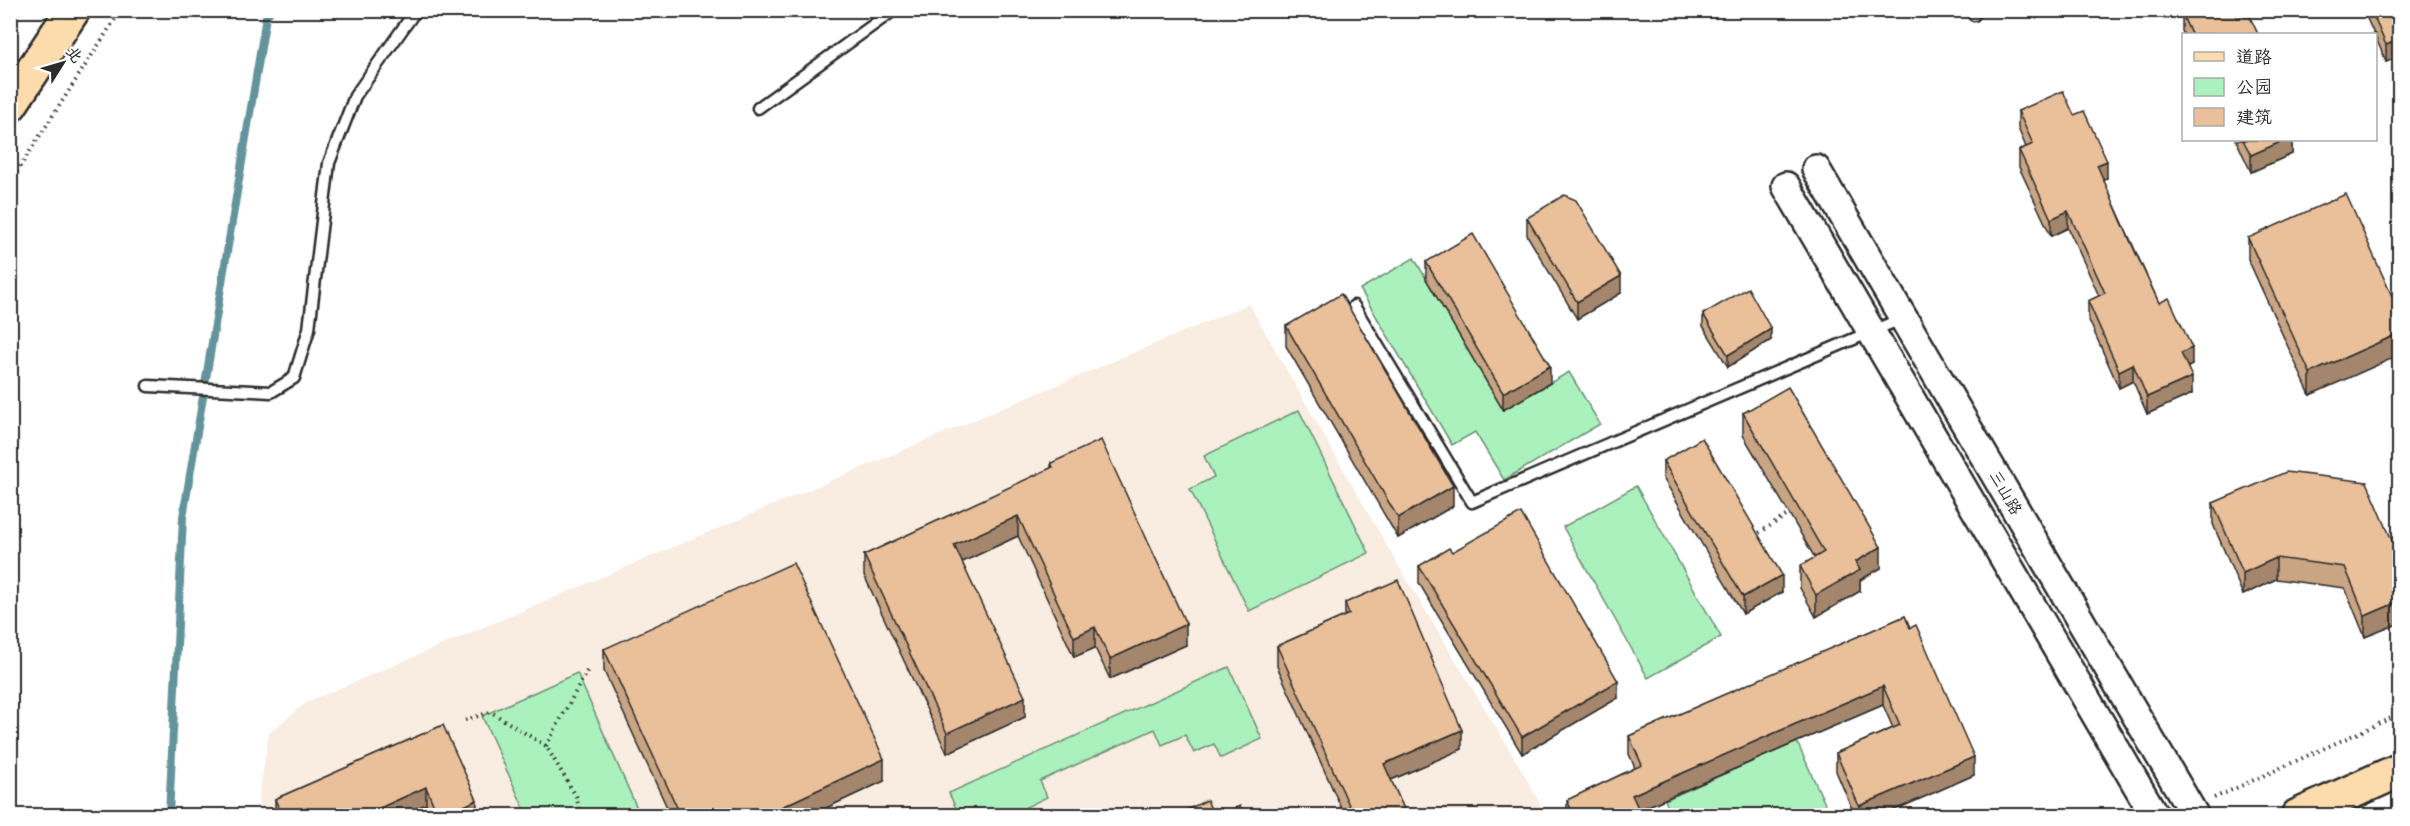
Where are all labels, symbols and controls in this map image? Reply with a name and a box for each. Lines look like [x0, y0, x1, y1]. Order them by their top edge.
north arrow [33, 33, 93, 93]
legend [2182, 33, 2377, 141]
text: 北 [61, 43, 86, 67]
text: 道路 [2236, 47, 2272, 68]
text: 公园 [2236, 77, 2272, 98]
text: 建筑 [2236, 107, 2272, 128]
street label: 三山路 [1985, 467, 2025, 519]

